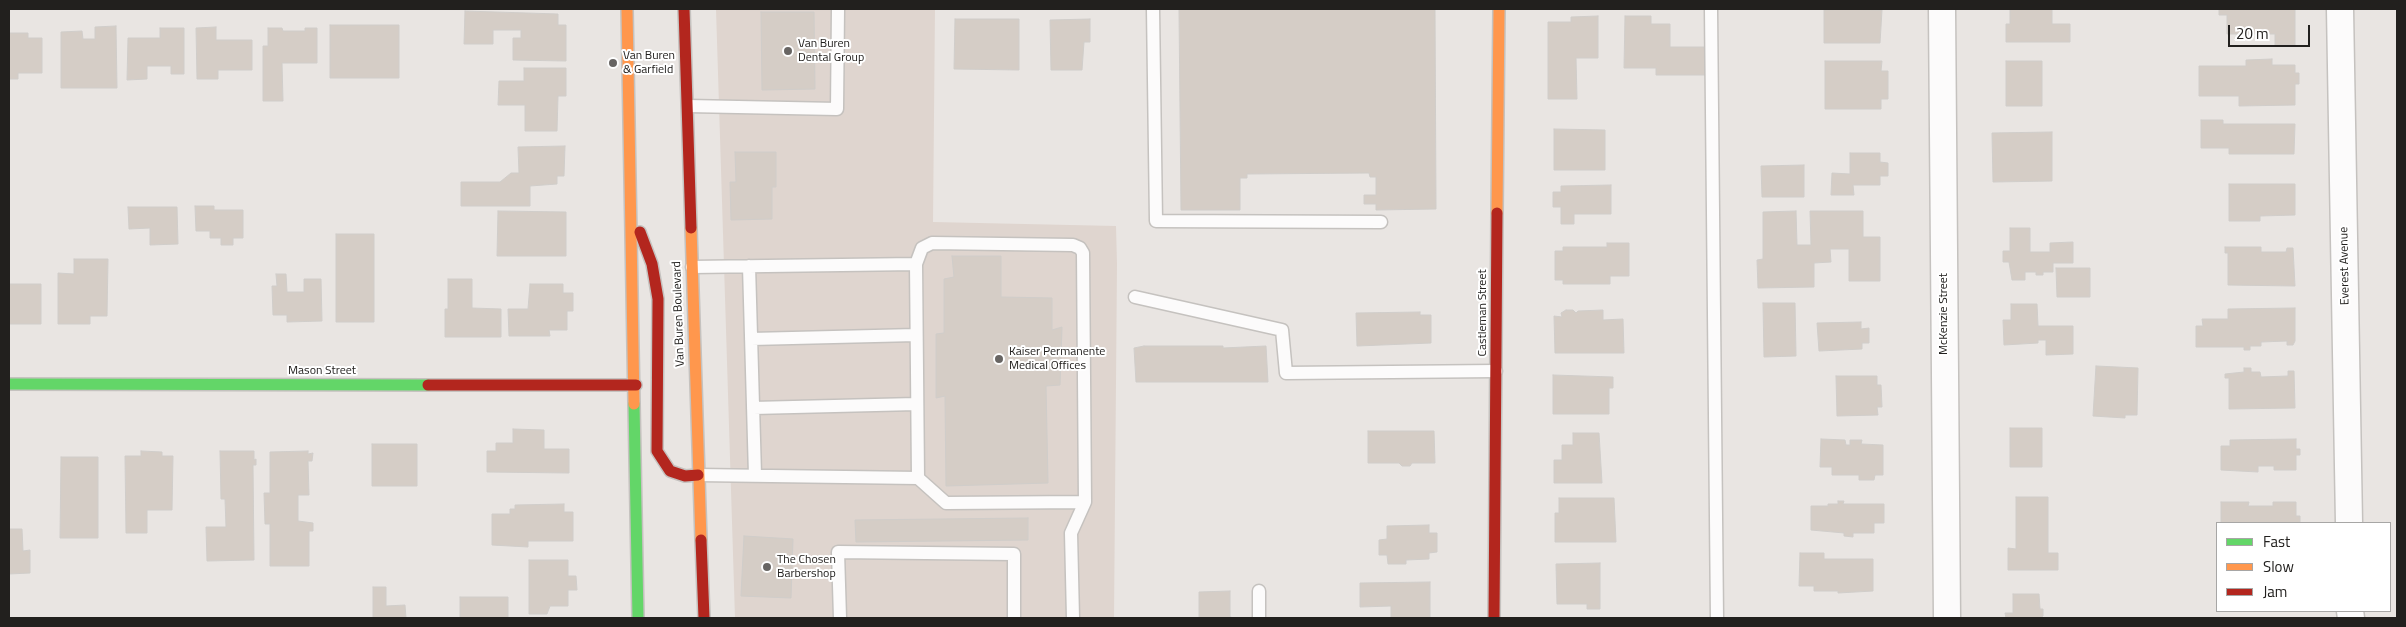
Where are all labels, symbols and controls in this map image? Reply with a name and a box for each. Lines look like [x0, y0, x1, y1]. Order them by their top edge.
scale bar [2231, 15, 2314, 47]
text: 20 m [2236, 22, 2269, 45]
place label: Van Buren Dental Group [798, 37, 864, 65]
marker: Van Buren Dental Group [782, 45, 794, 57]
place label: Van Buren & Garfield [623, 49, 675, 77]
marker: Van Buren & Garfield [607, 57, 619, 69]
street label: Everest Avenue [2337, 227, 2353, 305]
street label: Van Buren Boulevard [670, 261, 688, 367]
street label: Castleman Street [1476, 269, 1490, 357]
street label: McKenzie Street [1937, 273, 1951, 355]
place label: Kaiser Permanente Medical Offices [1009, 345, 1105, 373]
marker: Kaiser Permanente Medical Offices [993, 353, 1005, 365]
street label: Mason Street [288, 364, 356, 378]
legend [2216, 522, 2391, 612]
text: Fast [2263, 530, 2290, 553]
place label: The Chosen Barbershop [777, 553, 836, 581]
text: Slow [2263, 555, 2294, 578]
marker: The Chosen Barbershop [761, 561, 773, 573]
text: Jam [2263, 580, 2287, 603]

